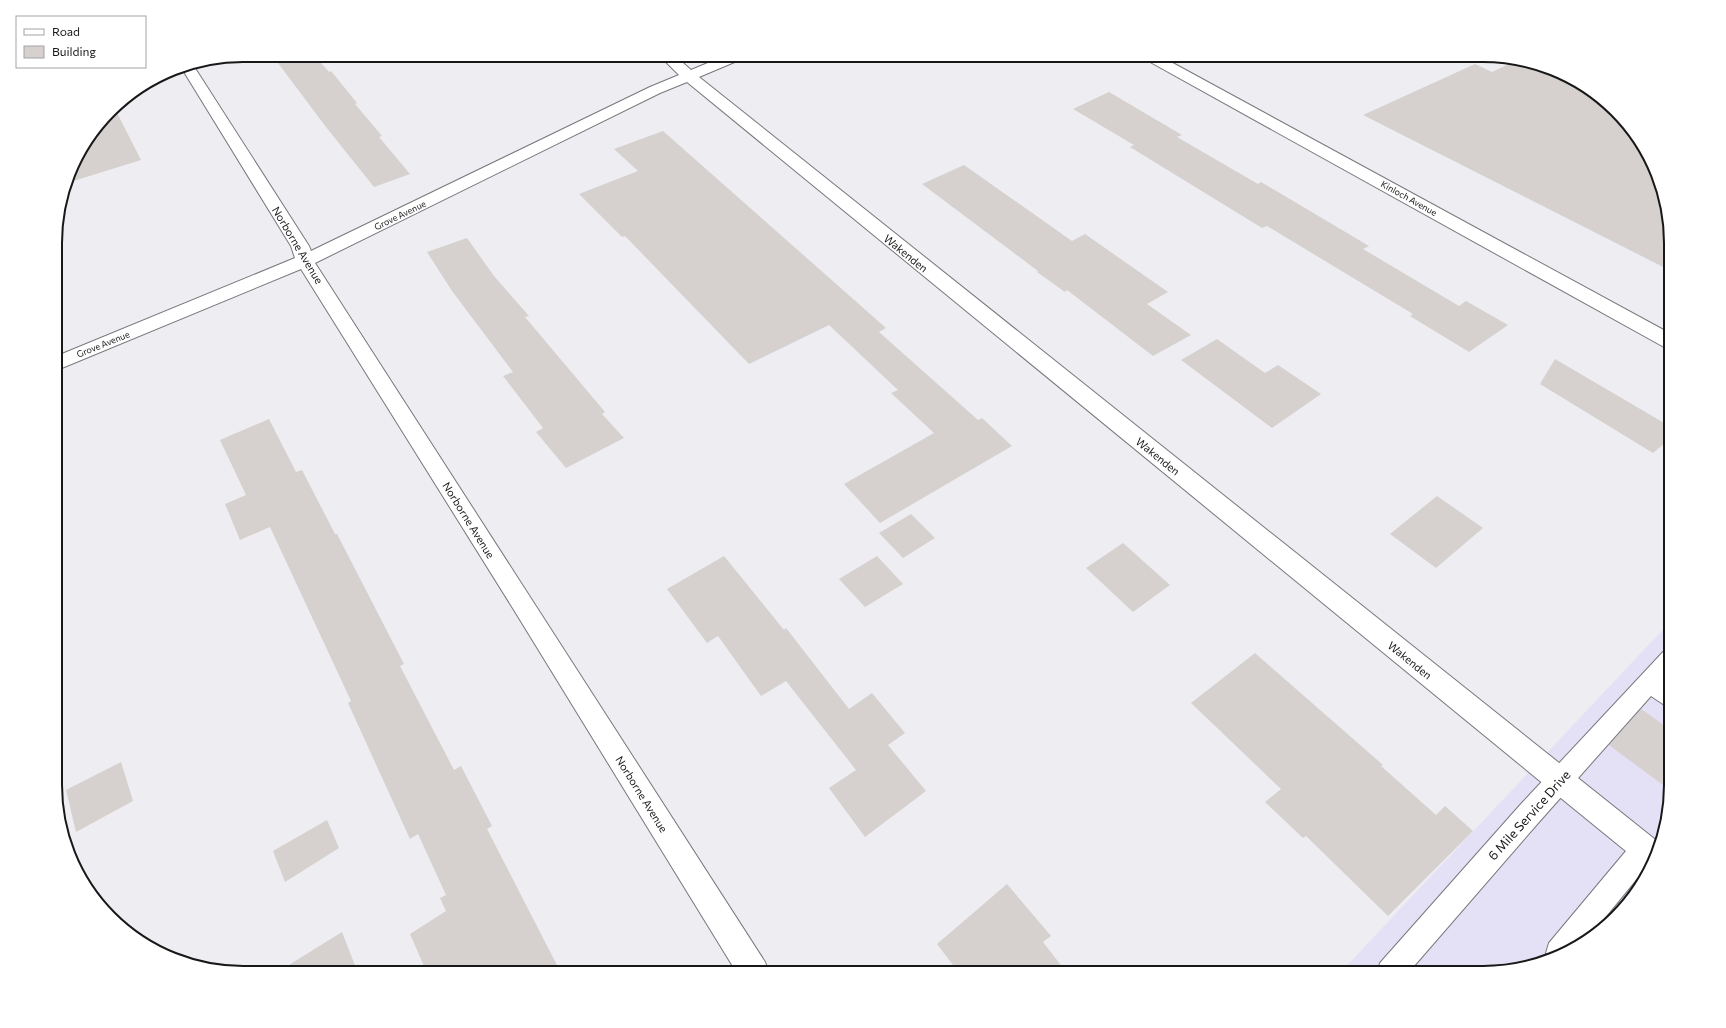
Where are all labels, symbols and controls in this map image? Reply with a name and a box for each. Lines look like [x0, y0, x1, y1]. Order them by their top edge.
legend [16, 16, 146, 68]
text: Road [52, 24, 80, 38]
text: Building [52, 44, 96, 58]
street label: Kinloch Avenue [1379, 178, 1439, 218]
street label: Grove Avenue [372, 198, 428, 232]
street label: Norborne Avenue [270, 204, 326, 286]
street label: Wakenden [881, 231, 931, 275]
street label: Grove Avenue [75, 328, 131, 360]
street label: Wakenden [1133, 434, 1183, 478]
street label: Norborne Avenue [440, 479, 498, 561]
street label: Wakenden [1385, 638, 1435, 682]
street label: Norborne Avenue [613, 753, 671, 835]
street label: 6 Mile Service Drive [1484, 767, 1574, 863]

